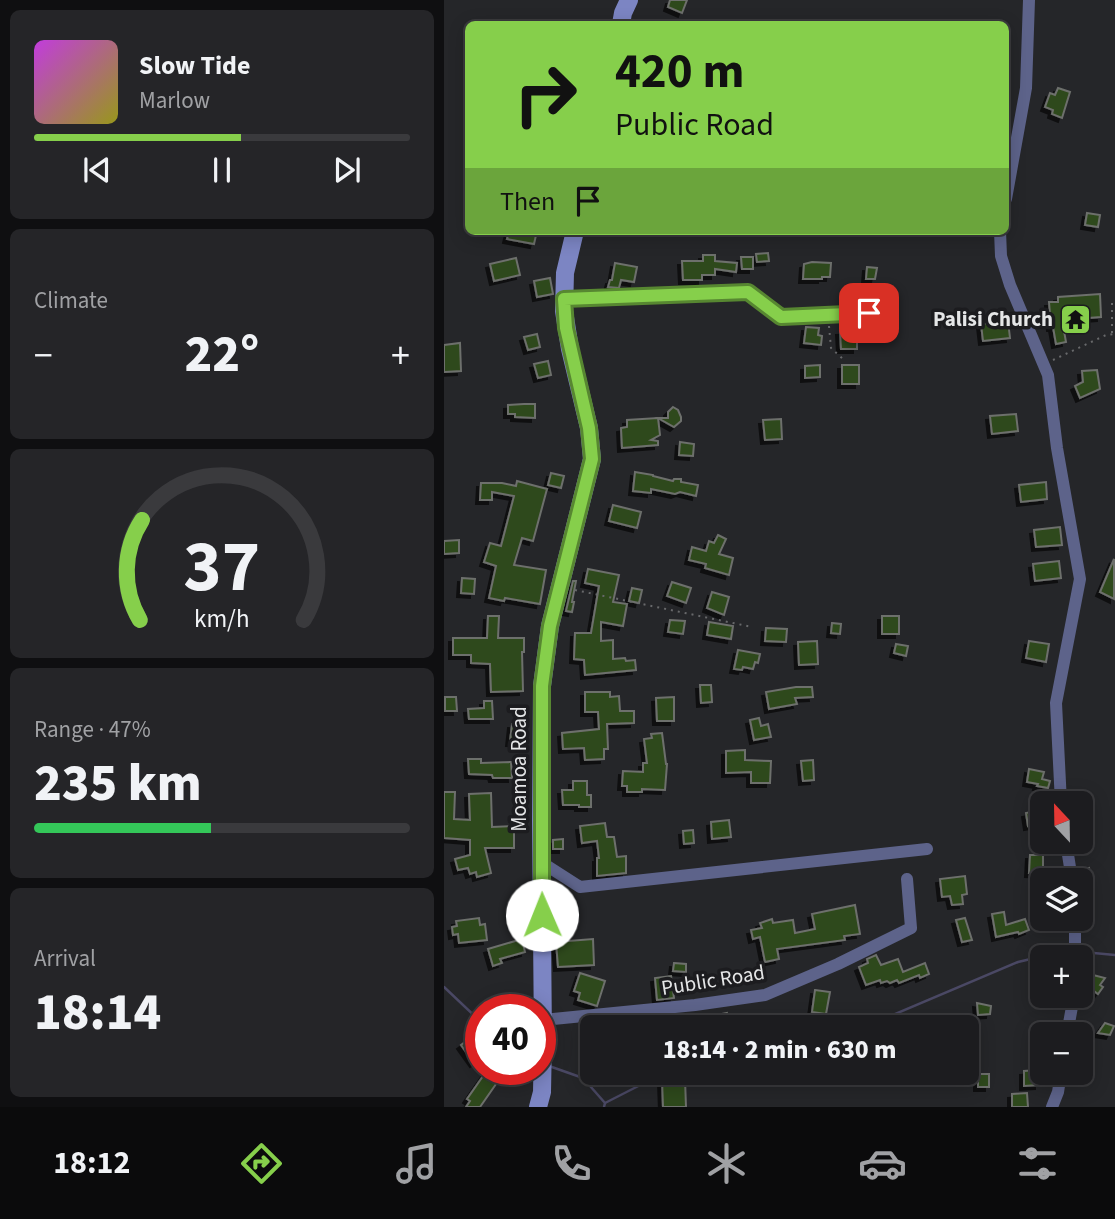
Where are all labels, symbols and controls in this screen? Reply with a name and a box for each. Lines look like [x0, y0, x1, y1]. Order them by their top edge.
text: 420 m [615, 37, 744, 107]
text: Slow Tide [139, 47, 250, 84]
icon: right [500, 49, 591, 140]
text: Marlow [139, 84, 210, 117]
text: Public Road [615, 102, 774, 148]
icon: previous [78, 151, 116, 189]
icon: pause [203, 151, 241, 189]
icon: next [328, 151, 366, 189]
icon: arrive [569, 182, 607, 220]
text: Then [500, 183, 555, 220]
pin [839, 283, 899, 343]
text: Climate [34, 284, 108, 317]
icon: arrive [850, 294, 888, 332]
temple icon: Palisi Church [1059, 302, 1093, 336]
place label: Palisi Church [933, 304, 1053, 334]
text: 22° [185, 318, 259, 392]
text: − [34, 329, 53, 383]
text: + [391, 329, 410, 383]
text: 37 [184, 515, 260, 619]
text: km/h [194, 600, 250, 636]
street label: Moamoa Road [504, 706, 534, 832]
text: Range · 47% [34, 713, 151, 746]
text: 235 km [34, 747, 202, 821]
north arrow [1030, 791, 1093, 854]
map controls [1030, 791, 1093, 1085]
button: layers [1030, 868, 1093, 931]
position arrow [505, 878, 579, 952]
text: Arrival [34, 942, 96, 975]
button: + [1030, 945, 1093, 1008]
street label: Public Road [659, 957, 767, 1003]
text: 18:14 [34, 976, 161, 1050]
speed limit sign: 40 [465, 994, 556, 1085]
button: − [1030, 1022, 1093, 1085]
text: 18:14 · 2 min · 630 m [663, 1031, 896, 1068]
icon: directions [237, 1139, 286, 1188]
icon: music [392, 1139, 441, 1188]
icon: phone [547, 1139, 596, 1188]
icon: climate [702, 1139, 751, 1188]
icon: car [858, 1139, 907, 1188]
icon: filters [1013, 1139, 1062, 1188]
text: 18:12 [53, 1140, 130, 1186]

